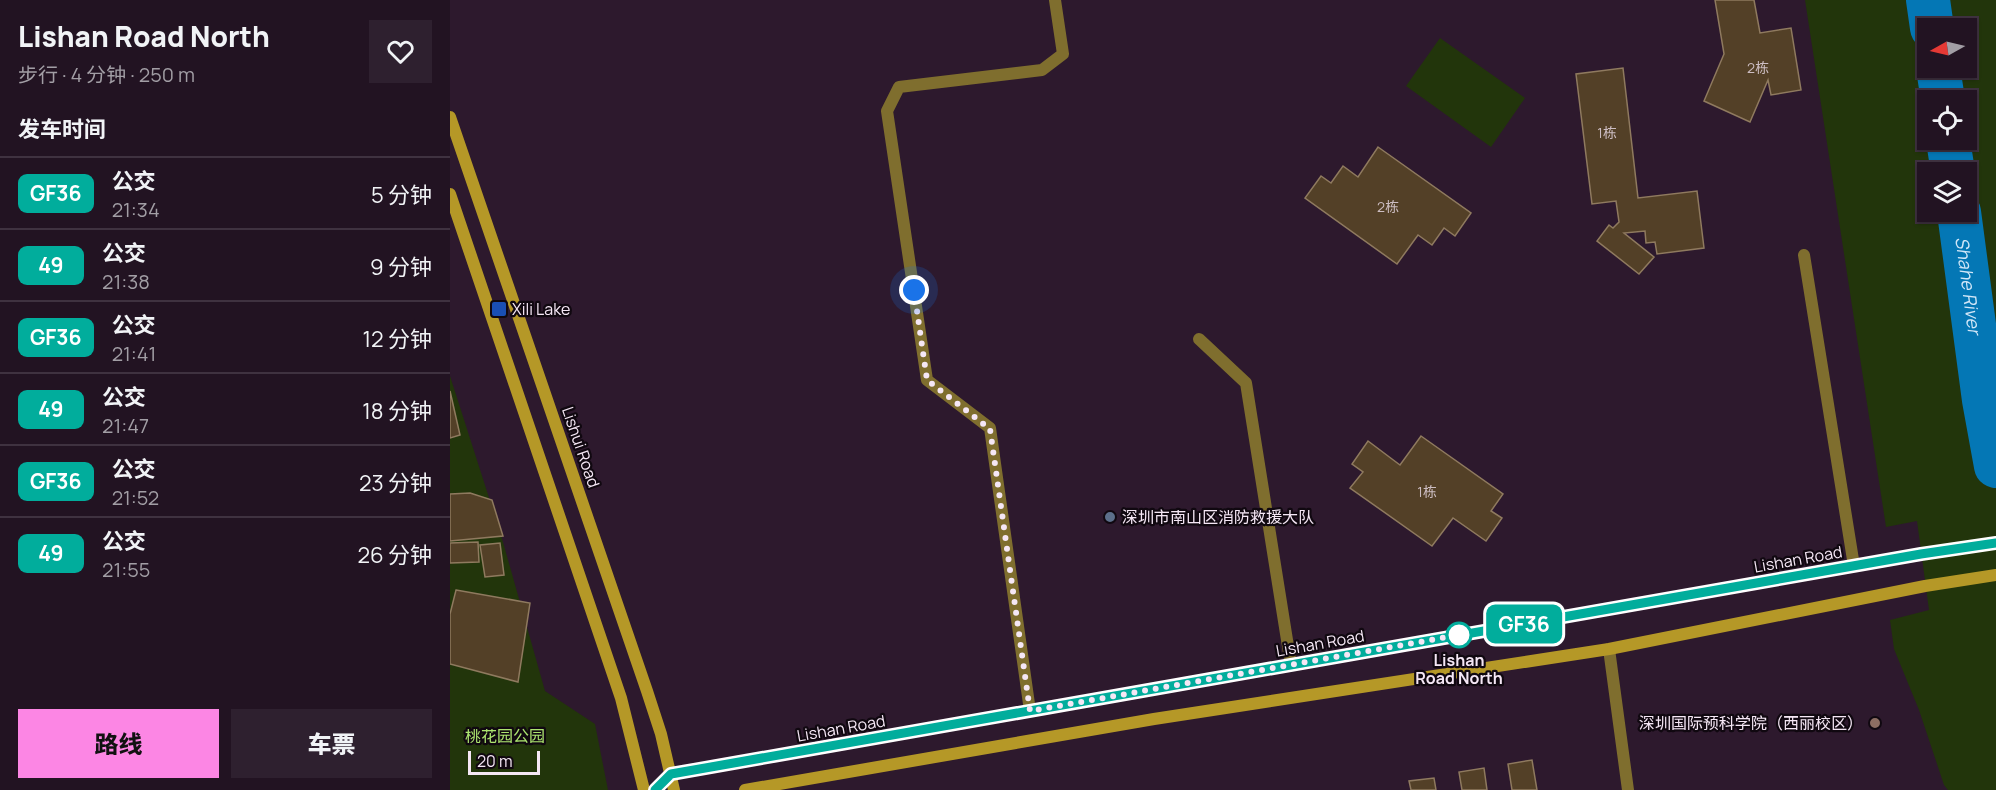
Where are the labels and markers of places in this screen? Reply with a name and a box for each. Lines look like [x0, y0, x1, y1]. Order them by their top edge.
place label: Xili Lake [512, 298, 570, 320]
marker: Xili Lake [490, 300, 508, 318]
place label: 深圳市南山区消防救援大队 [1122, 506, 1314, 528]
marker: 深圳市南山区消防救援大队 [1103, 510, 1117, 524]
marker: Lishan Road North [1446, 622, 1472, 648]
place label: Lishan Road North [1415, 649, 1503, 689]
place label: 深圳国际预科学院（西丽校区） [1639, 712, 1863, 734]
marker: 深圳国际预科学院（西丽校区） [1868, 716, 1882, 730]

